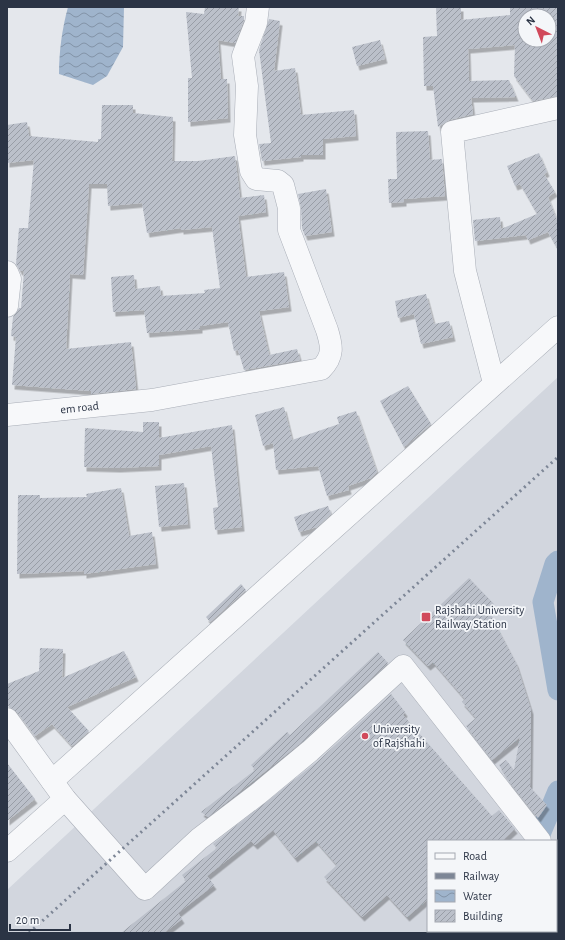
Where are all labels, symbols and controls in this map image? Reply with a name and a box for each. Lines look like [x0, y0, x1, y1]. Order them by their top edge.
north arrow [517, 8, 557, 48]
text: N [524, 14, 537, 28]
street label: em road [60, 400, 99, 415]
place label: Rajshahi University Railway Station [435, 604, 524, 631]
marker: Rajshahi University Railway Station [420, 611, 432, 623]
place label: University of Rajshahi [373, 723, 425, 750]
marker: University of Rajshahi [360, 731, 370, 741]
legend [427, 840, 557, 932]
text: Road [463, 850, 487, 862]
text: Railway [463, 870, 499, 883]
text: Water [463, 890, 492, 902]
scale bar [10, 906, 70, 932]
text: Building [463, 910, 503, 922]
text: 20 m [16, 914, 39, 926]

